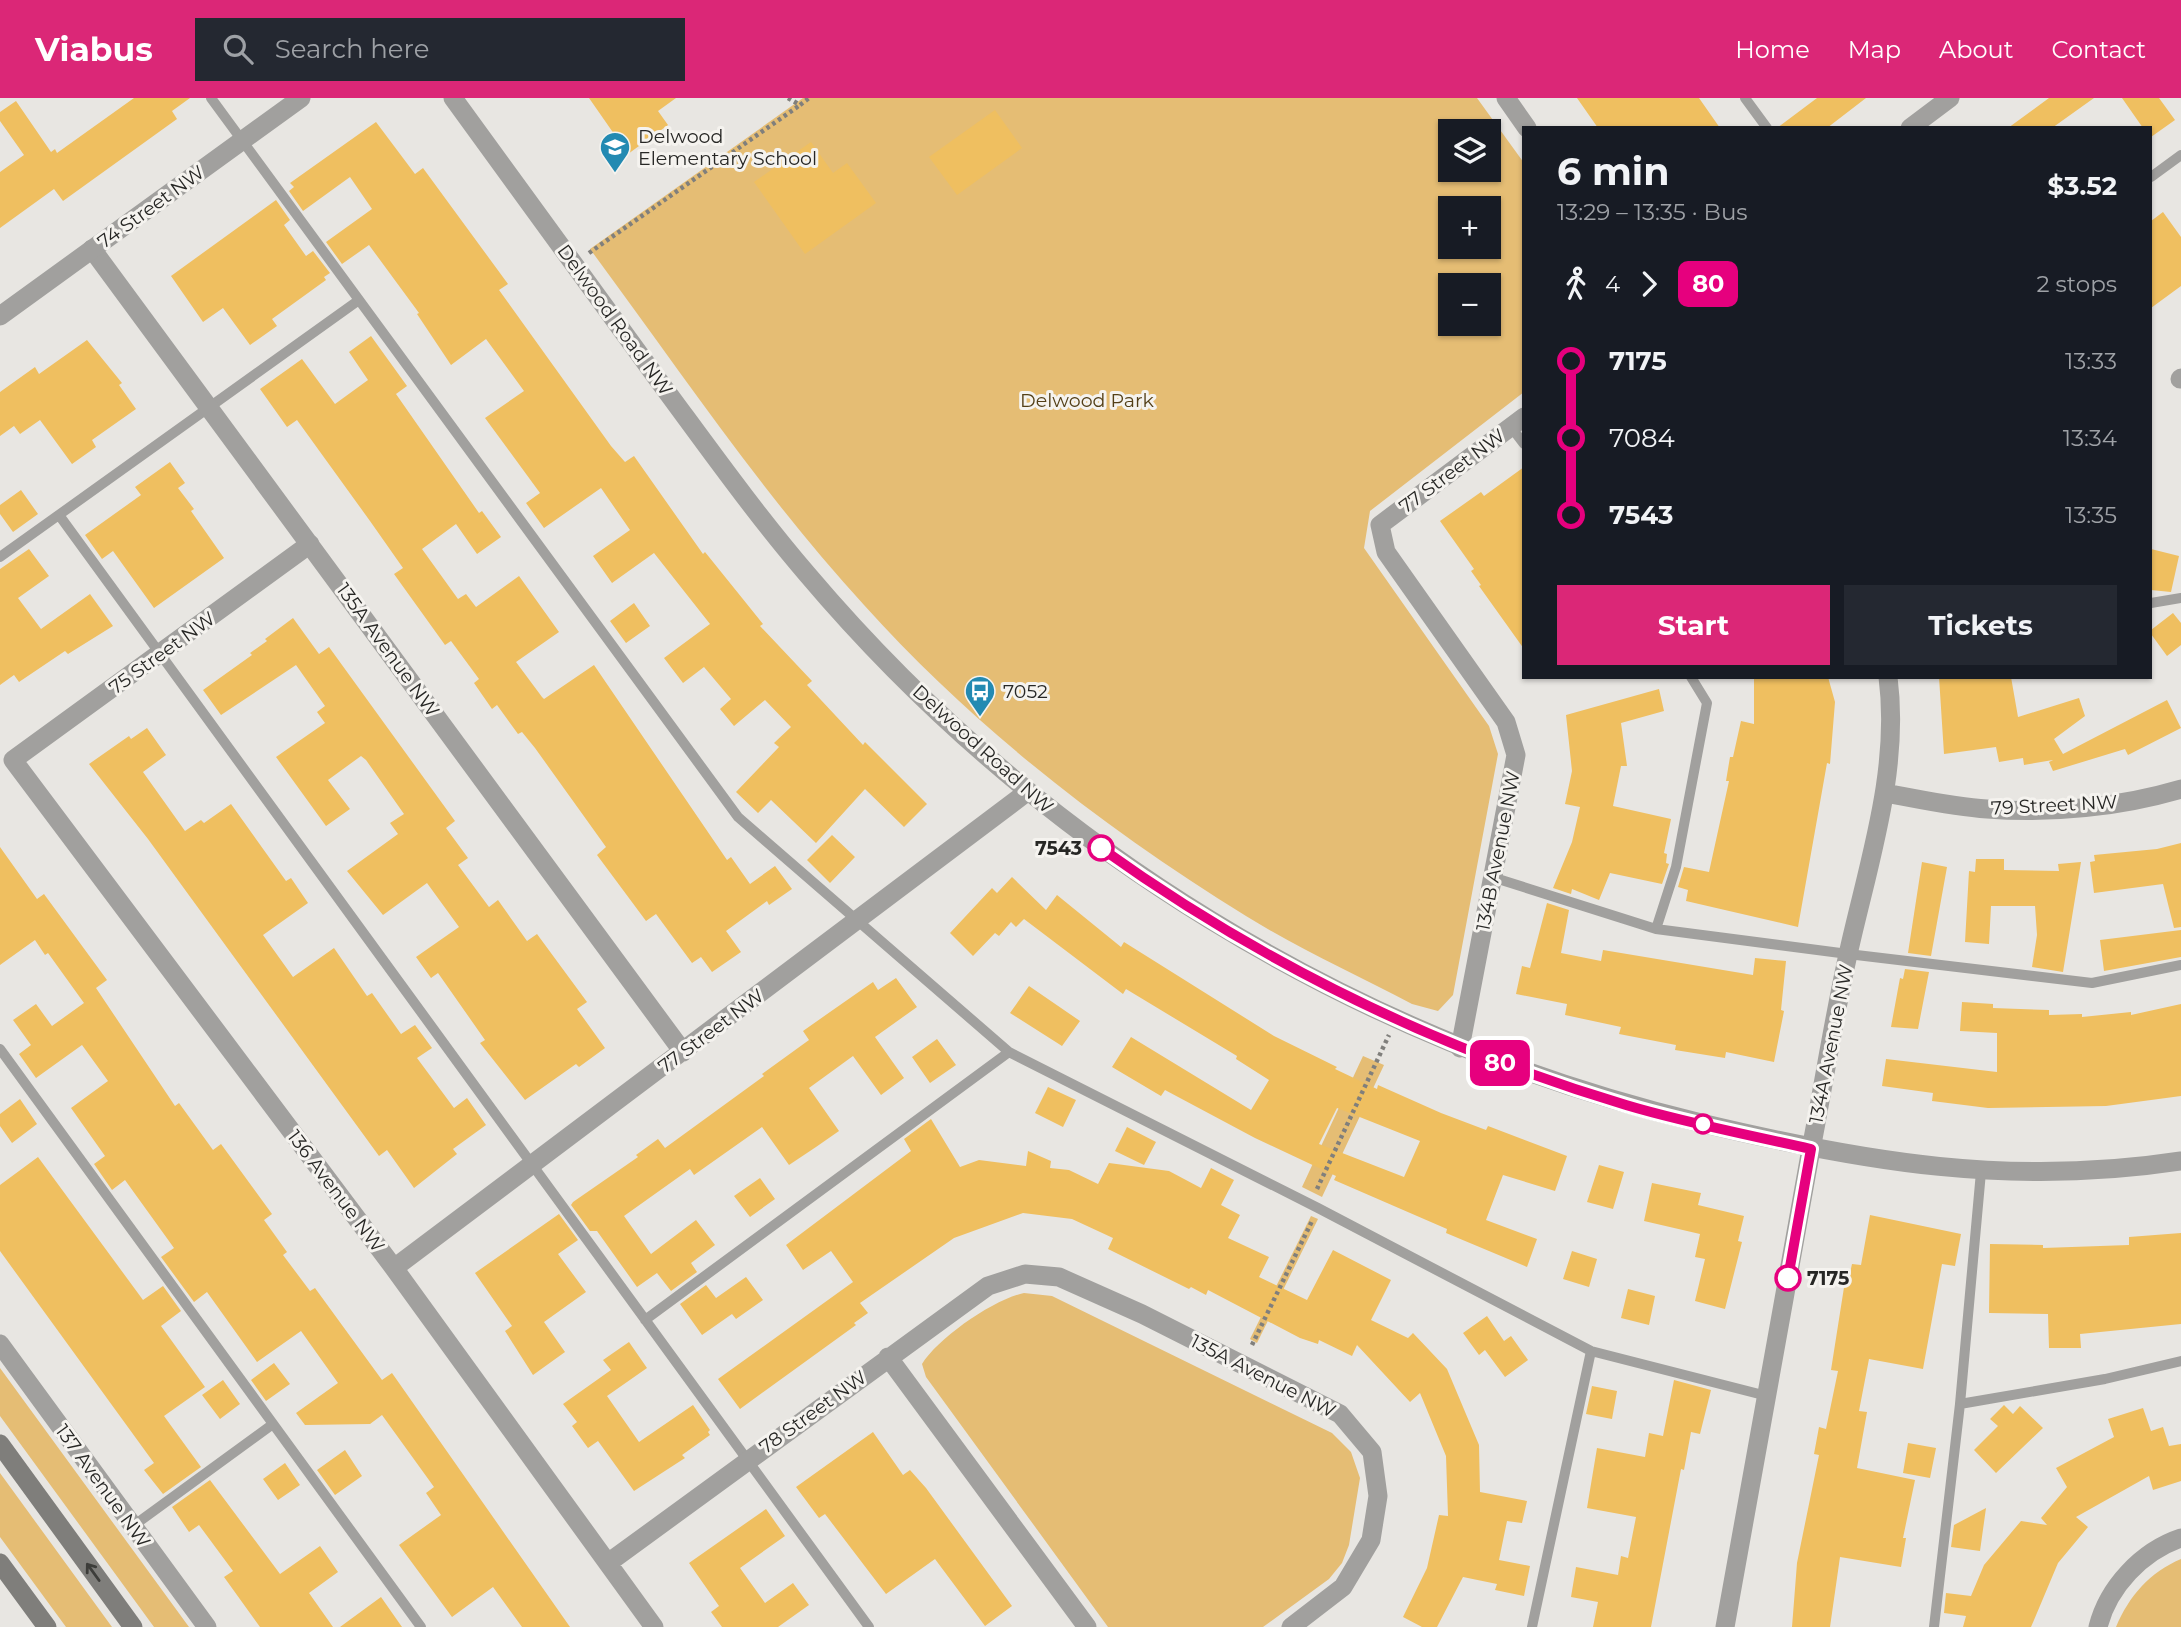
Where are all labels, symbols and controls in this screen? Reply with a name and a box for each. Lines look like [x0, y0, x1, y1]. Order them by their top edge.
search box [195, 18, 685, 81]
text: Viabus [35, 29, 153, 69]
icon: search [219, 30, 257, 68]
text: Search here [275, 33, 429, 65]
text: Home [1735, 35, 1810, 64]
text: Map [1848, 35, 1901, 64]
text: About [1939, 35, 2013, 64]
text: Contact [2051, 35, 2146, 64]
map controls [1438, 119, 1501, 336]
button: layers [1438, 119, 1501, 182]
place label: Delwood Elementary School [638, 125, 817, 170]
school or university icon: Delwood Elementary School [598, 130, 632, 174]
text: 6 min [1557, 148, 1670, 195]
street label: 74 Street NW [93, 161, 209, 253]
text: $3.52 [2048, 170, 2117, 202]
button: + [1438, 196, 1501, 259]
text: 13:29 – 13:35 · Bus [1557, 198, 1748, 226]
street label: Delwood Road NW [552, 240, 678, 400]
icon: walk [1557, 265, 1595, 303]
icon: forward [1630, 265, 1668, 303]
text: 80 [1692, 269, 1724, 298]
text: 4 [1605, 270, 1620, 298]
text: 2 stops [2037, 270, 2117, 298]
button: − [1438, 273, 1501, 336]
text: 7175 [1609, 345, 1667, 377]
text: 13:33 [2065, 347, 2117, 375]
park label: Delwood Park [1020, 389, 1155, 412]
text: 7084 [1609, 422, 1675, 454]
street label: 77 Street NW [1395, 424, 1509, 518]
text: 13:34 [2063, 424, 2117, 452]
text: 7543 [1609, 499, 1673, 531]
text: 13:35 [2065, 501, 2117, 529]
street label: 135A Avenue NW [332, 579, 444, 721]
button: Start [1557, 585, 1830, 665]
button: Tickets [1844, 585, 2117, 665]
street label: 75 Street NW [105, 607, 219, 699]
bus stop icon: 7052 [963, 674, 997, 718]
street label: Delwood Road NW [908, 680, 1058, 818]
place label: 7052 [1003, 680, 1048, 703]
street label: 134B Avenue NW [1471, 769, 1525, 933]
street label: 79 Street NW [1990, 790, 2118, 820]
marker: 7543 [1088, 835, 1114, 861]
place label: 7543 [1035, 837, 1082, 860]
street label: 134A Avenue NW [1804, 962, 1858, 1126]
street label: 77 Street NW [654, 984, 768, 1078]
line badge: 80 [1468, 1040, 1532, 1086]
text: 80 [1484, 1048, 1516, 1077]
unlabelled marker [1693, 1114, 1713, 1134]
street label: 136 Avenue NW [283, 1125, 389, 1257]
marker: 7175 [1775, 1265, 1801, 1291]
place label: 7175 [1807, 1267, 1849, 1290]
street label: 135A Avenue NW [1187, 1330, 1339, 1422]
street label: 78 Street NW [755, 1365, 871, 1459]
street label: 137 Avenue NW [51, 1420, 155, 1552]
one-way arrow [86, 1563, 100, 1582]

